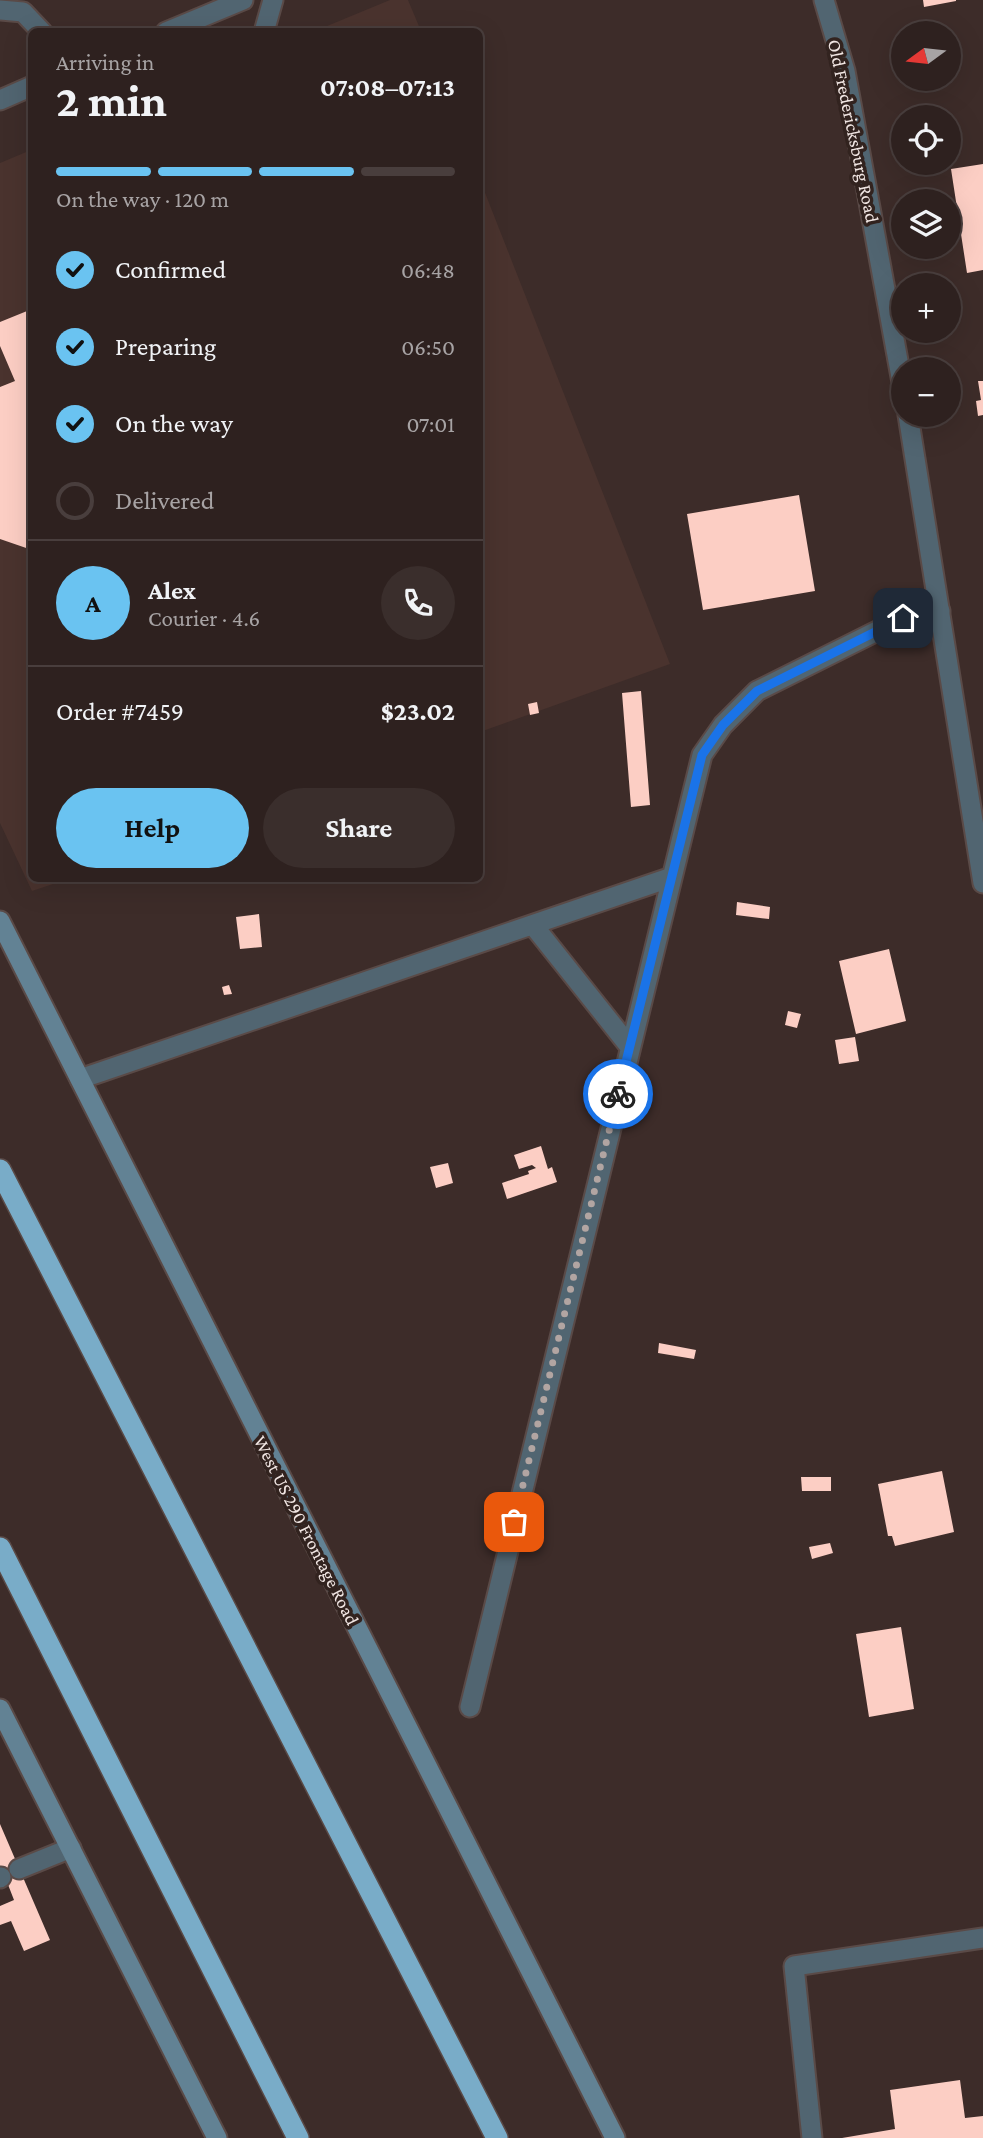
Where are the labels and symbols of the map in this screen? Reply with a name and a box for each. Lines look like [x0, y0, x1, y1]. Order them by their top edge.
north arrow [891, 21, 961, 91]
street label: Old Fredericksburg Road [824, 37, 883, 225]
pin [873, 588, 933, 648]
courier [583, 1059, 653, 1129]
street label: West US 290 Frontage Road [250, 1432, 364, 1628]
pin [484, 1492, 544, 1552]

